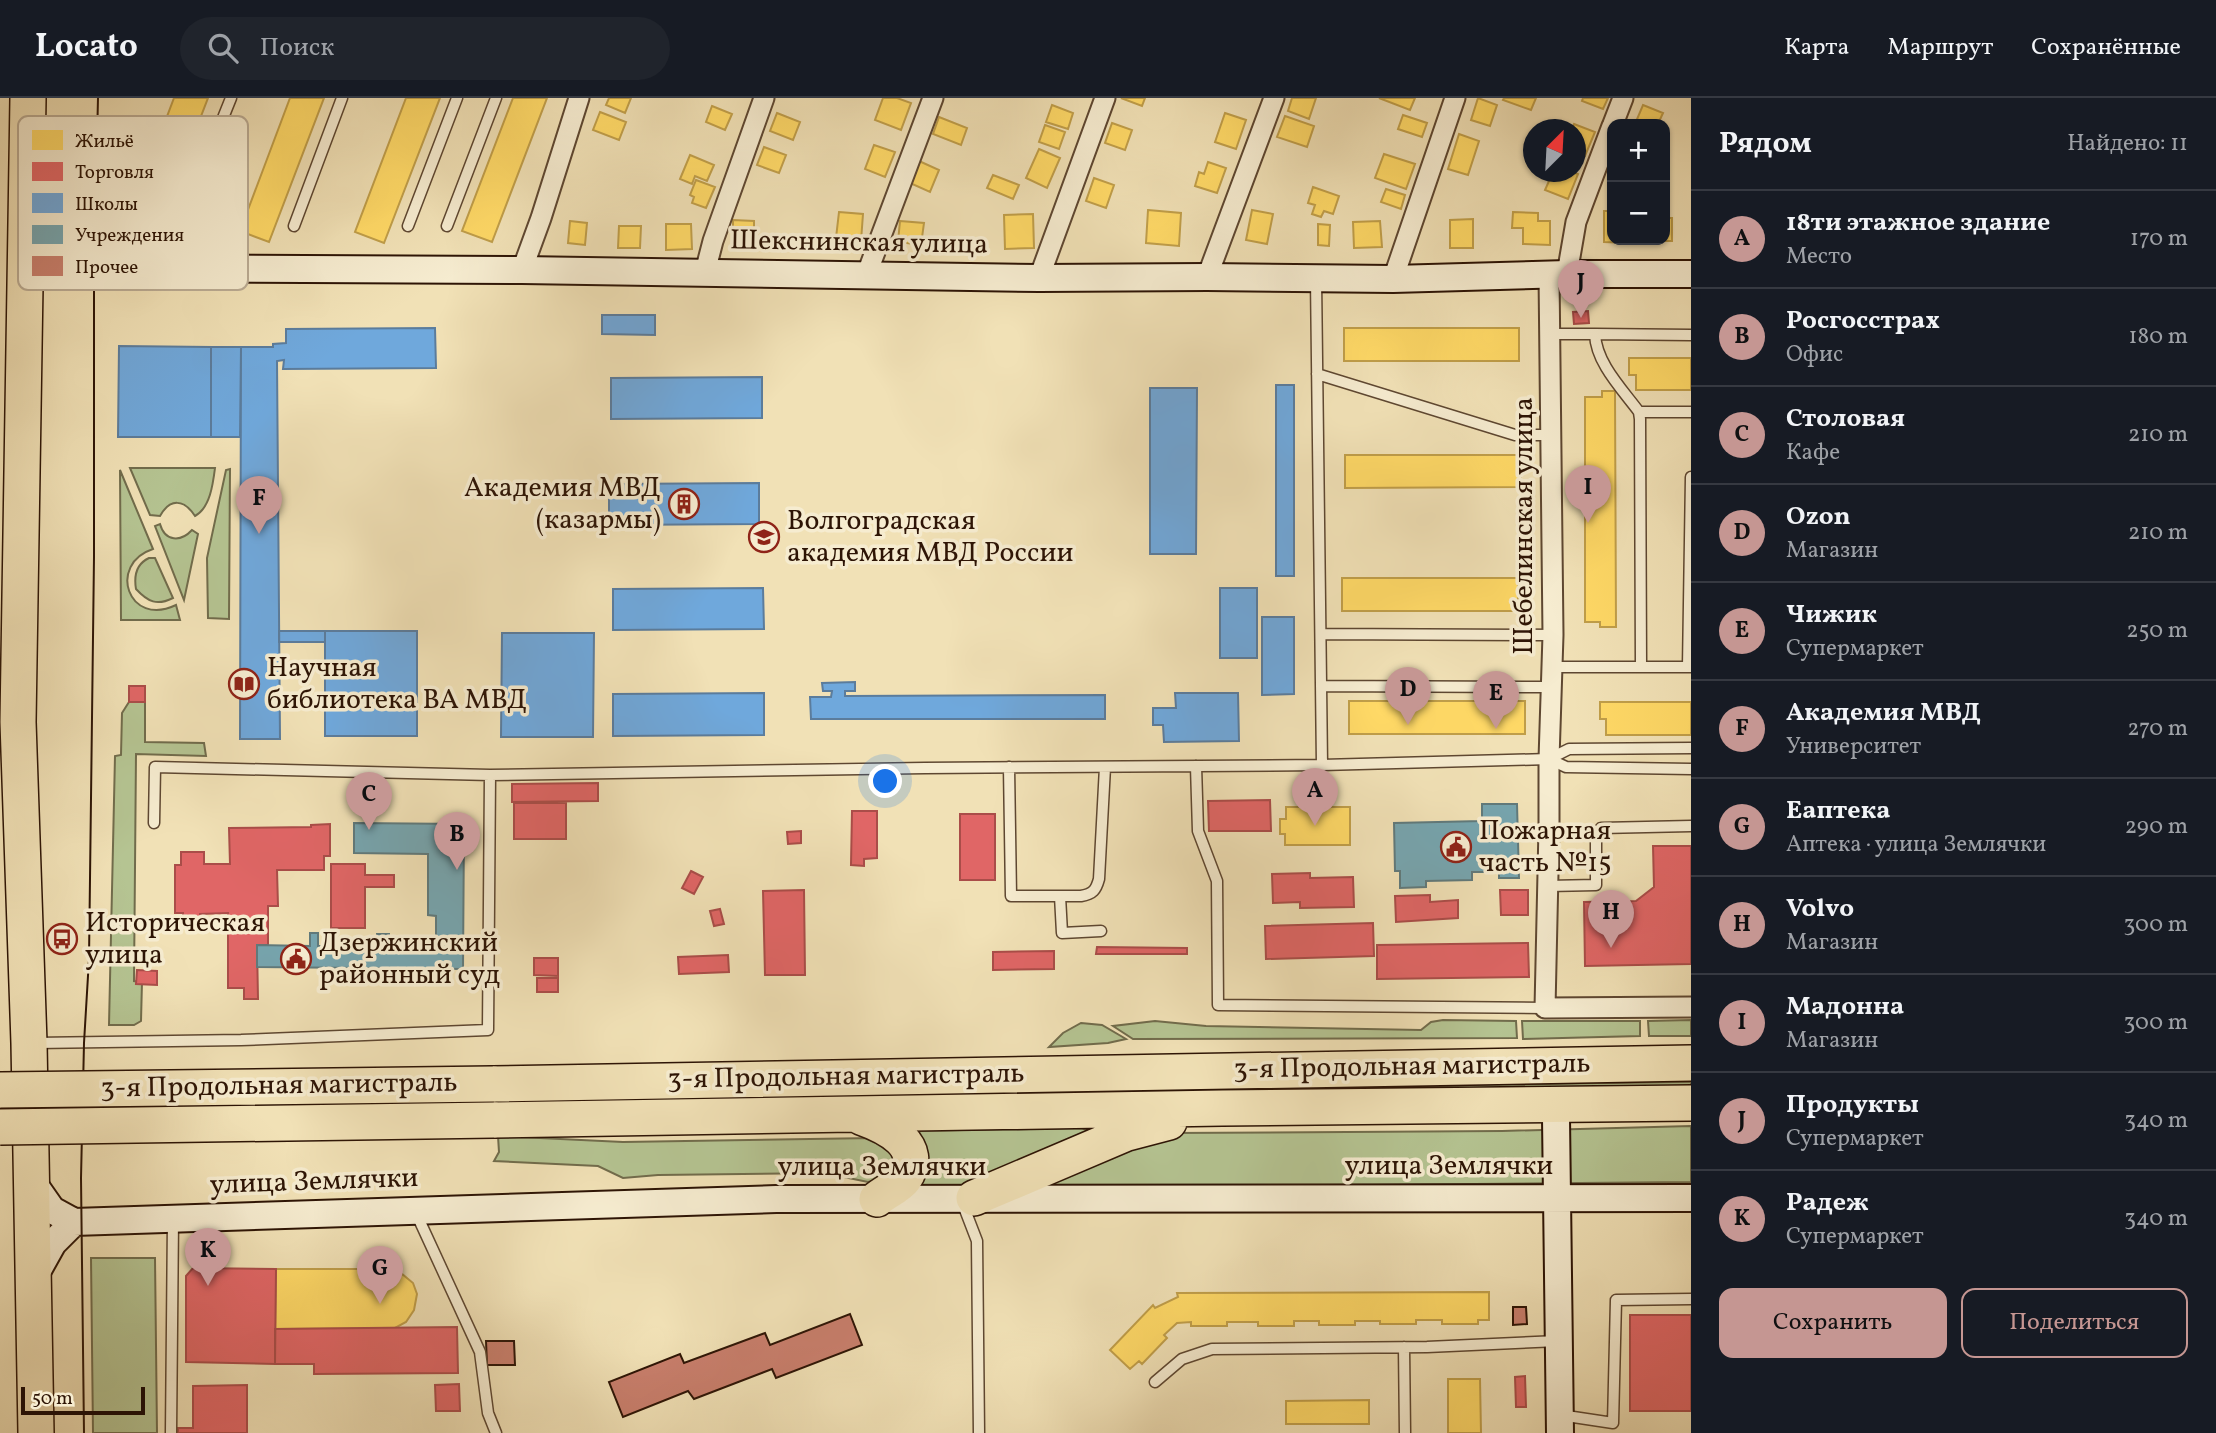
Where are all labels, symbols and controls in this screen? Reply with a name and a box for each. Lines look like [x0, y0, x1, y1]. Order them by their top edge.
search box [180, 17, 670, 80]
text: Locato [35, 25, 138, 71]
icon: search [204, 29, 242, 67]
text: Поиск [260, 30, 334, 66]
text: Карта [1784, 31, 1849, 65]
text: Маршрут [1887, 31, 1993, 65]
text: Сохранённые [2031, 31, 2181, 65]
legend [18, 116, 248, 290]
north arrow [1523, 119, 1586, 182]
map controls [1607, 119, 1670, 245]
button: + [1607, 119, 1670, 182]
text: Рядом [1719, 123, 1812, 165]
text: Найдено: 11 [2067, 128, 2188, 160]
text: Жильё [75, 129, 134, 155]
text: Торговля [75, 160, 154, 186]
button: − [1607, 182, 1670, 245]
text: Школы [75, 192, 138, 218]
text: 18ти этажное здание [1786, 205, 2050, 241]
street label: Шекснинская улица [729, 221, 989, 265]
text: Учреждения [75, 223, 184, 249]
text: A [1734, 223, 1750, 255]
text: 170 m [2130, 223, 2188, 255]
text: Место [1786, 241, 1852, 273]
text: Прочее [75, 255, 138, 281]
pin: J [1558, 260, 1604, 318]
text: Росгосстрах [1786, 303, 1940, 339]
text: B [1734, 321, 1750, 353]
text: 180 m [2129, 321, 2188, 353]
text: Офис [1786, 339, 1843, 371]
street label: Шебелинская улица [1505, 397, 1544, 655]
text: Столовая [1786, 401, 1905, 437]
text: C [1735, 419, 1749, 451]
text: 210 m [2128, 419, 2188, 451]
text: Кафе [1786, 437, 1840, 469]
pin: I [1565, 465, 1611, 523]
place label: Академия МВД (казармы) [464, 469, 661, 540]
pin: F [236, 476, 282, 534]
building icon: Академия МВД (казармы) [667, 487, 701, 521]
text: Ozon [1786, 499, 1851, 535]
place label: Волгоградская академия МВД России [787, 502, 1074, 573]
text: D [1734, 517, 1750, 549]
text: 210 m [2128, 517, 2188, 549]
school or university icon: Волгоградская академия МВД России [747, 520, 781, 554]
text: Магазин [1786, 535, 1878, 567]
text: Чижик [1786, 597, 1877, 633]
text: E [1735, 615, 1749, 647]
text: 250 m [2126, 615, 2188, 647]
text: Супермаркет [1786, 633, 1924, 665]
place label: Научная библиотека ВА МВД [267, 649, 527, 720]
library icon: Научная библиотека ВА МВД [227, 667, 261, 701]
pin: D [1385, 667, 1431, 725]
pin: E [1473, 671, 1519, 729]
text: Академия МВД [1786, 695, 1981, 731]
text: F [1735, 713, 1749, 745]
text: 270 m [2127, 713, 2188, 745]
text: Университет [1786, 731, 1921, 763]
your location [868, 764, 902, 798]
pin: A [1292, 768, 1338, 826]
pin: C [346, 772, 392, 830]
text: Еаптека [1786, 793, 1890, 829]
text: G [1734, 811, 1750, 843]
text: 290 m [2125, 811, 2188, 843]
pin: B [434, 812, 480, 870]
place label: Пожарная часть №15 [1479, 812, 1612, 883]
text: Аптека · улица Землячки [1786, 829, 2046, 861]
public building icon: Пожарная часть №15 [1439, 830, 1473, 864]
pin: H [1588, 890, 1634, 948]
text: Volvo [1786, 891, 1854, 927]
place label: Историческая улица [85, 904, 265, 975]
text: H [1733, 909, 1751, 941]
text: 300 m [2124, 909, 2188, 941]
bus stop icon: Историческая улица [45, 922, 79, 956]
place label: Дзержинский районный суд [319, 924, 500, 995]
text: Магазин [1786, 927, 1878, 959]
public building icon: Дзержинский районный суд [279, 942, 313, 976]
text: Мадонна [1786, 989, 1904, 1025]
text: I [1738, 1007, 1746, 1039]
text: 300 m [2124, 1007, 2188, 1039]
text: Магазин [1786, 1025, 1878, 1057]
street label: 3-я Продольная магистраль [1233, 1044, 1591, 1090]
street label: 3-я Продольная магистраль [667, 1054, 1025, 1100]
street label: 3-я Продольная магистраль [100, 1063, 458, 1109]
text: Продукты [1786, 1087, 1919, 1123]
text: J [1738, 1105, 1746, 1137]
text: 340 m [2124, 1105, 2188, 1137]
text: Супермаркет [1786, 1123, 1924, 1155]
street label: улица Землячки [1345, 1147, 1553, 1186]
street label: улица Землячки [778, 1148, 986, 1187]
street label: улица Землячки [209, 1159, 419, 1205]
text: Радеж [1786, 1185, 1869, 1221]
text: K [1734, 1203, 1750, 1235]
text: 340 m [2124, 1203, 2188, 1235]
text: Супермаркет [1786, 1221, 1924, 1253]
pin: K [185, 1228, 231, 1286]
pin: G [357, 1246, 403, 1304]
button: Сохранить [1719, 1288, 1947, 1358]
button: Поделиться [1961, 1288, 2188, 1358]
scale bar [21, 1384, 145, 1416]
text: 50 m [32, 1386, 73, 1412]

